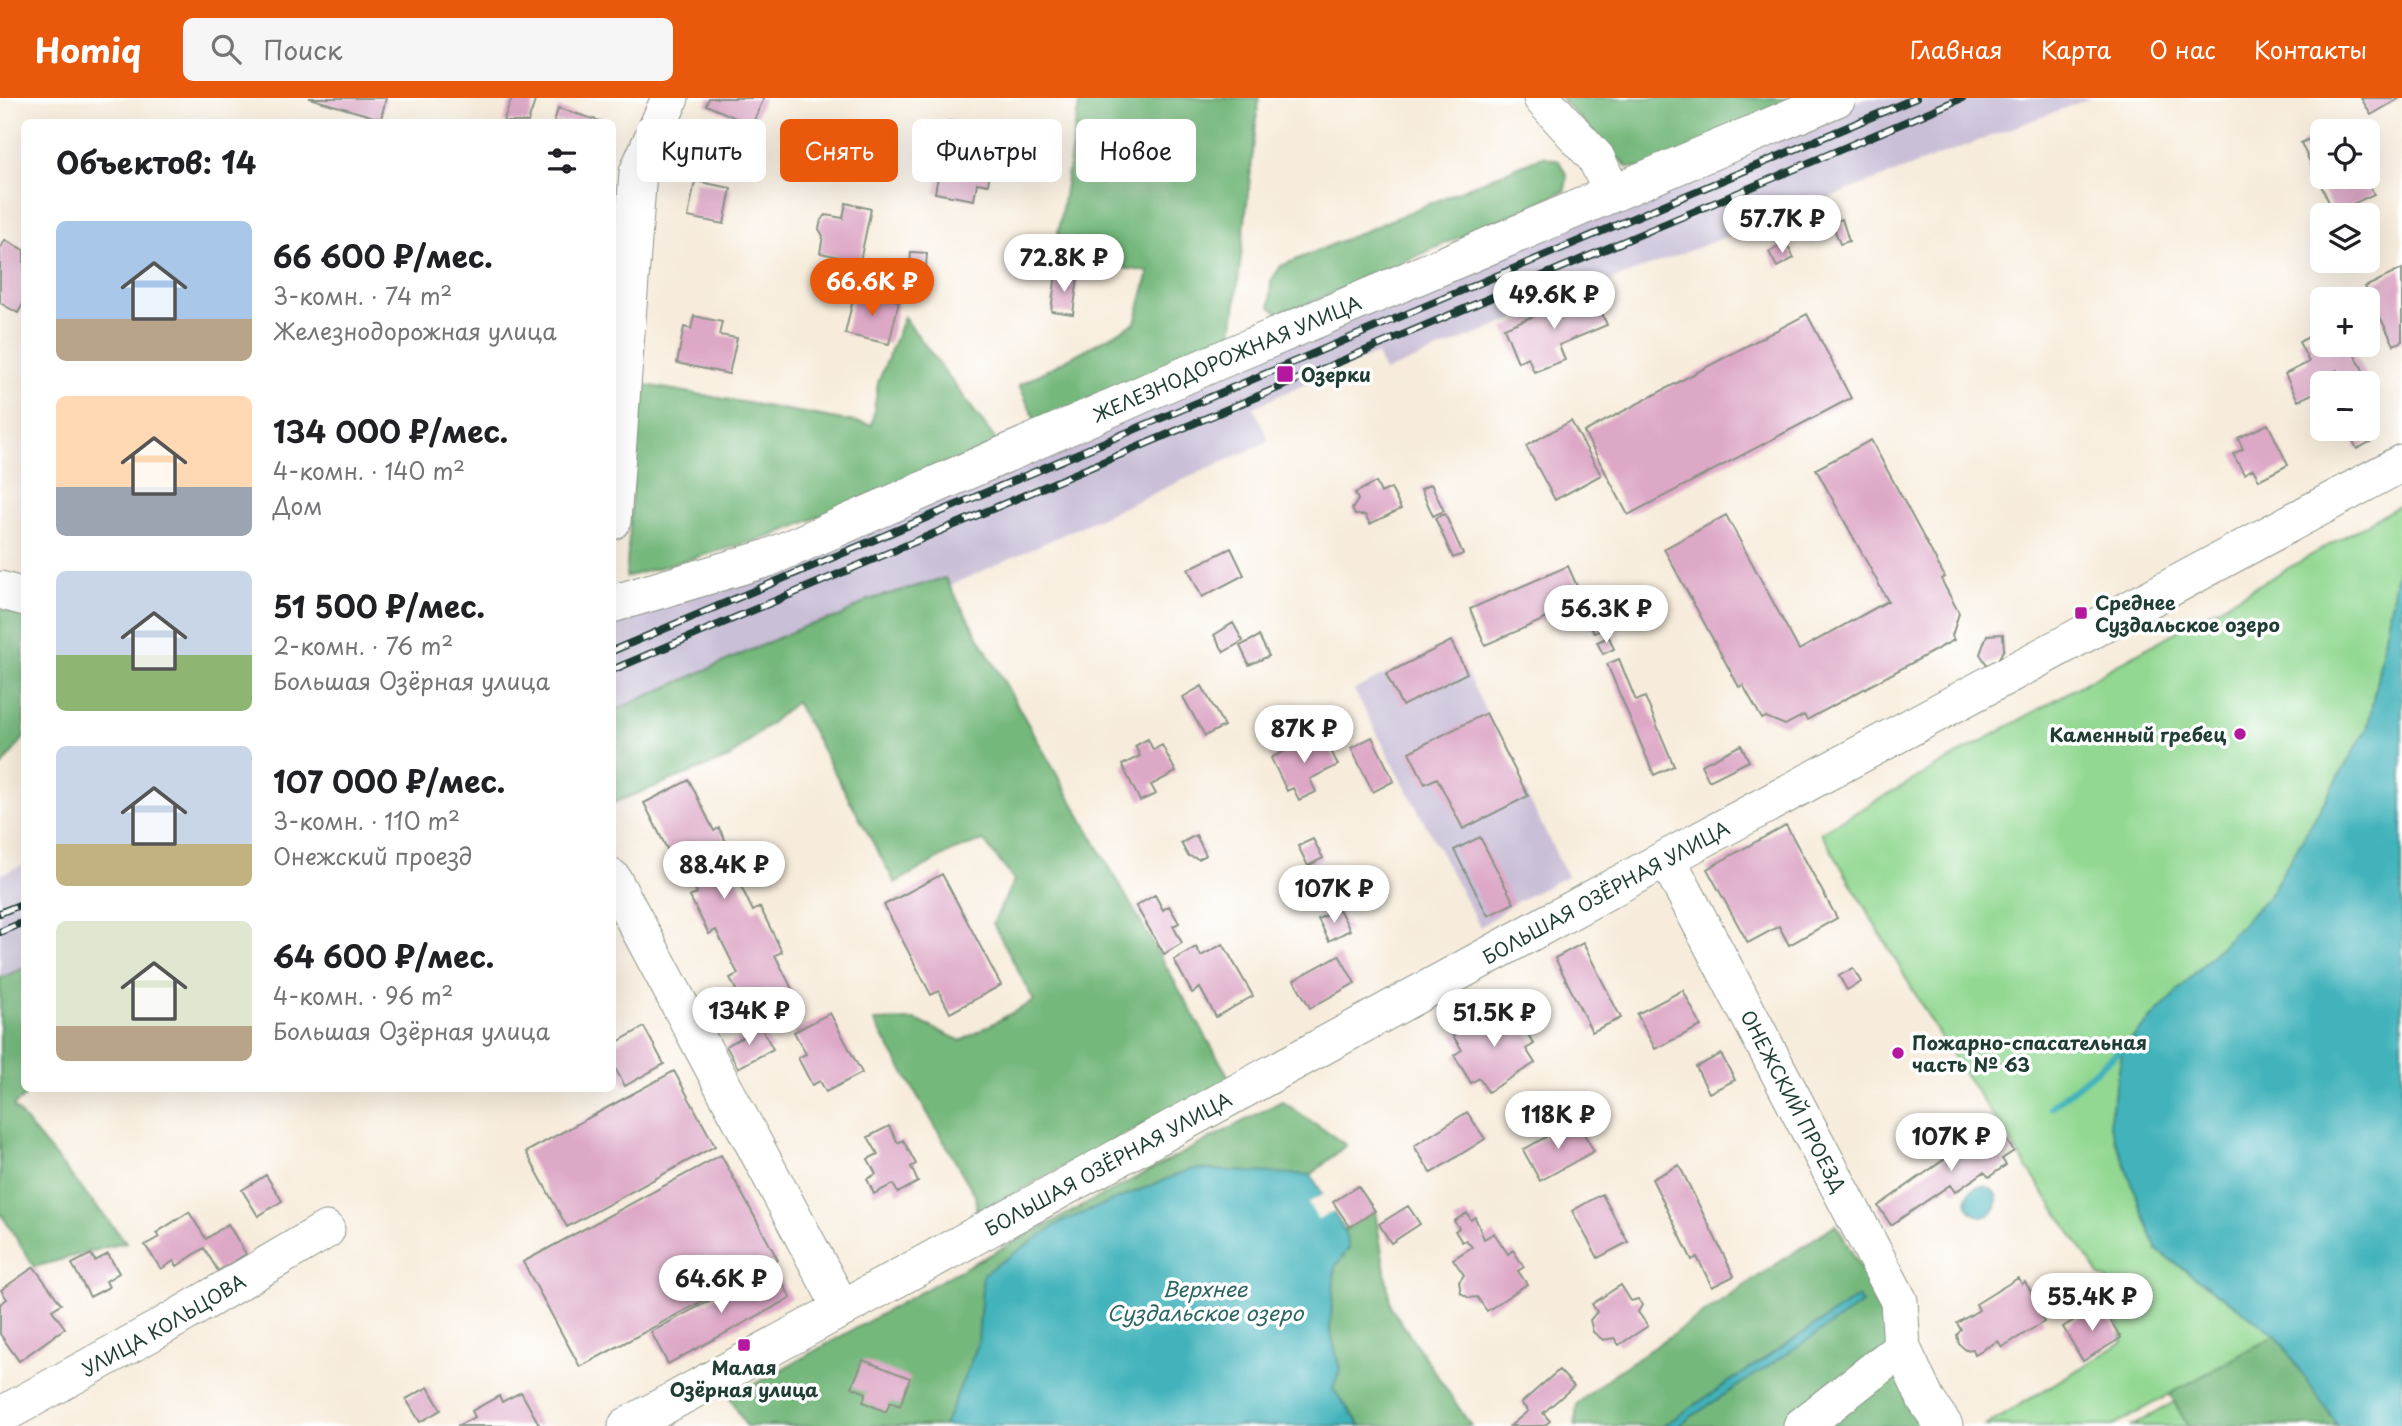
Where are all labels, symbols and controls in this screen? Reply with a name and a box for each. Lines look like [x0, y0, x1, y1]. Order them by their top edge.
search box [183, 18, 673, 81]
text: Homiq [35, 24, 141, 74]
icon: search [207, 30, 245, 68]
text: Поиск [263, 30, 342, 69]
text: Главная [1910, 31, 2003, 67]
text: Карта [2041, 31, 2111, 67]
text: О нас [2149, 31, 2216, 67]
text: Контакты [2254, 31, 2367, 67]
chip: Купить [637, 119, 766, 182]
chip: Снять [780, 119, 898, 182]
chip: Фильтры [912, 119, 1062, 182]
chip: Новое [1076, 119, 1196, 182]
map controls [2310, 119, 2380, 441]
button: locate [2310, 119, 2380, 189]
text: Объектов: 14 [56, 139, 256, 184]
icon: filters [543, 142, 581, 180]
pin: 57.7K ₽ [1717, 195, 1847, 255]
text: 57.7K ₽ [1739, 200, 1825, 235]
button: layers [2310, 203, 2380, 273]
text: 66 600 ₽/мес. [273, 233, 493, 278]
pin: 72.8K ₽ [999, 234, 1129, 294]
text: 72.8K ₽ [1020, 239, 1108, 274]
icon: home [112, 249, 196, 333]
pin: 66.6K ₽ [807, 258, 937, 318]
text: 66.6K ₽ [826, 263, 918, 298]
pin: 49.6K ₽ [1489, 272, 1619, 331]
text: 49.6K ₽ [1509, 276, 1599, 311]
text: 3-комн. · 74 m² [273, 278, 452, 313]
button: + [2310, 287, 2380, 357]
street label: ЖЕЛЕЗНОДОРОЖНАЯ УЛИЦА [1088, 288, 1365, 428]
text: Железнодорожная улица [273, 313, 557, 348]
place label: Озерки [1301, 360, 1371, 388]
marker: Озерки [1275, 364, 1295, 384]
button: − [2310, 371, 2380, 441]
text: 134 000 ₽/мес. [273, 408, 508, 453]
icon: home [112, 424, 196, 508]
text: 4-комн. · 140 m² [273, 453, 465, 488]
text: Дом [273, 488, 322, 523]
text: 51 500 ₽/мес. [273, 583, 485, 628]
pin: 56.3K ₽ [1541, 586, 1671, 645]
place label: Среднее Суздальское озеро [2095, 588, 2280, 638]
text: 56.3K ₽ [1560, 590, 1652, 625]
icon: home [112, 599, 196, 683]
marker: Среднее Суздальское озеро [2073, 605, 2089, 621]
text: 2-комн. · 76 m² [273, 628, 453, 663]
text: Большая Озёрная улица [273, 663, 550, 698]
pin: 87K ₽ [1255, 706, 1353, 765]
text: 87K ₽ [1271, 710, 1337, 745]
place label: Каменный гребец [2050, 720, 2226, 748]
marker: Каменный гребец [2232, 726, 2248, 742]
text: 107 000 ₽/мес. [273, 758, 505, 803]
icon: home [112, 774, 196, 858]
text: 3-комн. · 110 m² [273, 803, 460, 838]
street label: БОЛЬШАЯ ОЗЁРНАЯ УЛИЦА [1477, 813, 1734, 970]
text: Онежский проезд [273, 838, 473, 873]
pin: 88.4K ₽ [659, 842, 789, 901]
text: 88.4K ₽ [679, 846, 769, 881]
pin: 107K ₽ [1277, 866, 1391, 925]
text: 107K ₽ [1295, 870, 1373, 905]
text: 64 600 ₽/мес. [273, 933, 494, 978]
icon: home [112, 949, 196, 1033]
text: 4-комн. · 96 m² [273, 978, 453, 1013]
pin: 134K ₽ [692, 988, 806, 1047]
pin: 51.5K ₽ [1429, 990, 1559, 1049]
text: 134K ₽ [708, 992, 790, 1027]
text: 51.5K ₽ [1452, 994, 1536, 1029]
street label: ОНЕЖСКИЙ ПРОЕЗД [1735, 1005, 1853, 1197]
text: Большая Озёрная улица [273, 1013, 550, 1048]
place label: Пожарно-спасательная часть № 63 [1912, 1028, 2147, 1078]
marker: Пожарно-спасательная часть № 63 [1890, 1045, 1906, 1061]
street label: БОЛЬШАЯ ОЗЁРНАЯ УЛИЦА [980, 1085, 1236, 1242]
pin: 118K ₽ [1501, 1091, 1615, 1151]
text: 118K ₽ [1521, 1096, 1595, 1131]
pin: 107K ₽ [1894, 1114, 2008, 1173]
text: 107K ₽ [1912, 1118, 1990, 1153]
pin: 64.6K ₽ [656, 1256, 786, 1315]
text: 64.6K ₽ [675, 1260, 767, 1295]
street label: УЛИЦА КОЛЬЦОВА [76, 1267, 251, 1383]
water label: Верхнее Суздальское озеро [1107, 1272, 1304, 1328]
pin: 55.4K ₽ [2027, 1274, 2157, 1333]
text: 55.4K ₽ [2047, 1278, 2137, 1313]
marker: Малая Озёрная улица [736, 1337, 752, 1353]
place label: Малая Озёрная улица [670, 1353, 818, 1403]

